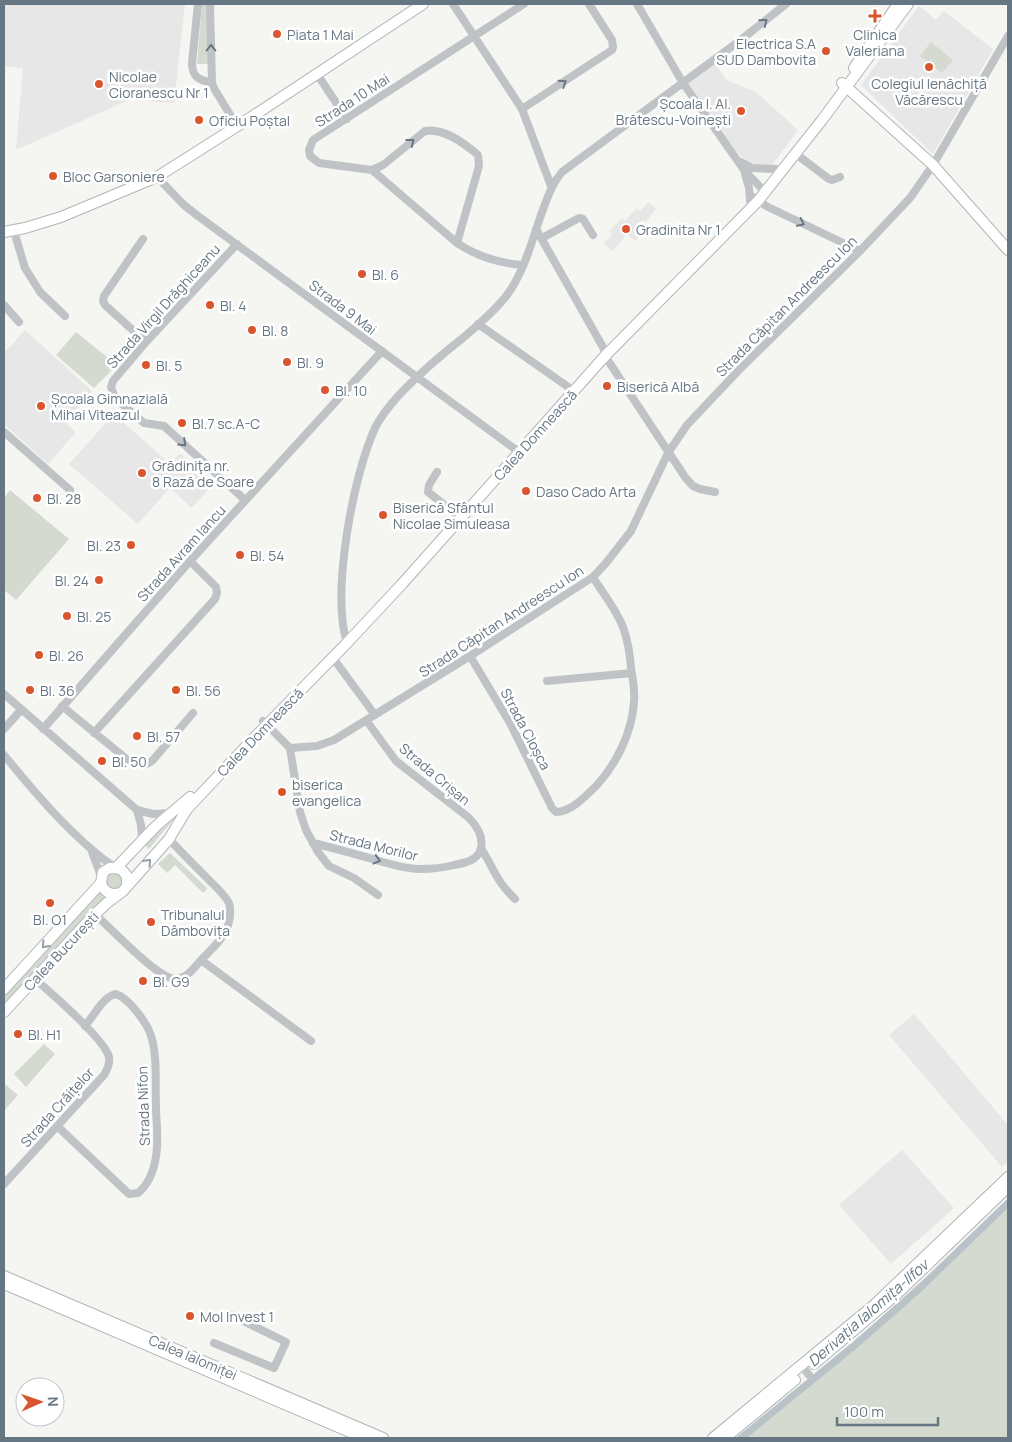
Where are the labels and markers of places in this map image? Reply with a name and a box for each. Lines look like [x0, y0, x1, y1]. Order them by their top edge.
marker: Clinica Valeriana [868, 9, 882, 23]
place label: Piata 1 Mai [287, 25, 354, 44]
place label: Clinica Valeriana [845, 25, 905, 60]
marker: Piata 1 Mai [271, 28, 283, 40]
place label: Electrica S.A SUD Dambovita [716, 34, 816, 69]
marker: Electrica S.A SUD Dambovita [820, 45, 832, 57]
marker: Colegiul Ienăchiță Văcărescu [923, 61, 935, 73]
place label: Nicolae Cioranescu Nr 1 [109, 67, 209, 102]
place label: Colegiul Ienăchiță Văcărescu [871, 74, 987, 109]
marker: Nicolae Cioranescu Nr 1 [93, 78, 105, 90]
place label: Școala I. Al. Brătescu-Voinești [616, 94, 731, 129]
marker: Școala I. Al. Brătescu-Voinești [735, 105, 747, 117]
place label: Oficiu Poștal [209, 111, 290, 130]
marker: Oficiu Poștal [193, 114, 205, 126]
place label: Bloc Garsoniere [63, 167, 165, 186]
marker: Bloc Garsoniere [47, 170, 59, 182]
place label: Gradinita Nr 1 [636, 220, 721, 239]
marker: Gradinita Nr 1 [620, 223, 632, 235]
place label: Bl. 6 [372, 265, 399, 284]
marker: Bl. 6 [356, 268, 368, 280]
place label: Bl. 4 [220, 296, 246, 315]
marker: Bl. 4 [204, 299, 216, 311]
place label: Bl. 8 [262, 321, 288, 340]
marker: Bl. 8 [246, 324, 258, 336]
place label: Bl. 9 [297, 353, 324, 372]
place label: Bl. 5 [156, 356, 182, 375]
marker: Bl. 9 [281, 356, 293, 368]
marker: Bl. 5 [140, 359, 152, 371]
place label: Biserică Albă [617, 377, 699, 396]
marker: Biserică Albă [601, 380, 613, 392]
place label: Bl. 10 [335, 381, 367, 400]
marker: Bl. 10 [319, 384, 331, 396]
place label: Școala Gimnazială Mihai Viteazul [51, 389, 168, 424]
marker: Școala Gimnazială Mihai Viteazul [35, 400, 47, 412]
place label: Bl.7 sc.A-C [192, 414, 260, 433]
marker: Bl.7 sc.A-C [176, 417, 188, 429]
place label: Grădiniţa nr. 8 Rază de Soare [152, 456, 254, 491]
marker: Grădiniţa nr. 8 Rază de Soare [136, 467, 148, 479]
place label: Daso Cado Arta [536, 482, 636, 501]
marker: Daso Cado Arta [520, 485, 532, 497]
place label: Bl. 28 [47, 489, 81, 508]
marker: Bl. 28 [31, 492, 43, 504]
place label: Biserică Sfântul Nicolae Simuleasa [393, 498, 510, 533]
marker: Biserică Sfântul Nicolae Simuleasa [377, 509, 389, 521]
place label: Bl. 23 [87, 536, 121, 555]
marker: Bl. 23 [125, 539, 137, 551]
place label: Bl. 54 [250, 546, 285, 565]
marker: Bl. 54 [234, 549, 246, 561]
place label: Bl. 24 [55, 571, 89, 590]
marker: Bl. 24 [93, 574, 105, 586]
place label: Bl. 25 [77, 607, 111, 626]
marker: Bl. 25 [61, 610, 73, 622]
place label: Bl. 26 [49, 646, 84, 665]
marker: Bl. 26 [33, 649, 45, 661]
place label: Bl. 36 [40, 681, 75, 700]
place label: Bl. 56 [186, 681, 221, 700]
marker: Bl. 36 [24, 684, 36, 696]
marker: Bl. 56 [170, 684, 182, 696]
place label: Bl. 57 [147, 727, 180, 746]
marker: Bl. 57 [131, 730, 143, 742]
place label: Bl. 50 [112, 752, 147, 771]
marker: Bl. 50 [96, 755, 108, 767]
place label: biserica evangelica [292, 775, 361, 810]
marker: biserica evangelica [276, 786, 288, 798]
marker: Bl. O1 [44, 897, 56, 909]
place label: Tribunalul Dâmbovița [161, 905, 230, 940]
place label: Bl. O1 [33, 910, 67, 929]
marker: Tribunalul Dâmbovița [145, 916, 157, 928]
place label: Bl. G9 [153, 972, 190, 991]
marker: Bl. G9 [137, 975, 149, 987]
place label: Bl. H1 [28, 1025, 61, 1044]
marker: Bl. H1 [12, 1028, 24, 1040]
place label: Mol Invest 1 [200, 1307, 274, 1326]
marker: Mol Invest 1 [184, 1310, 196, 1322]

